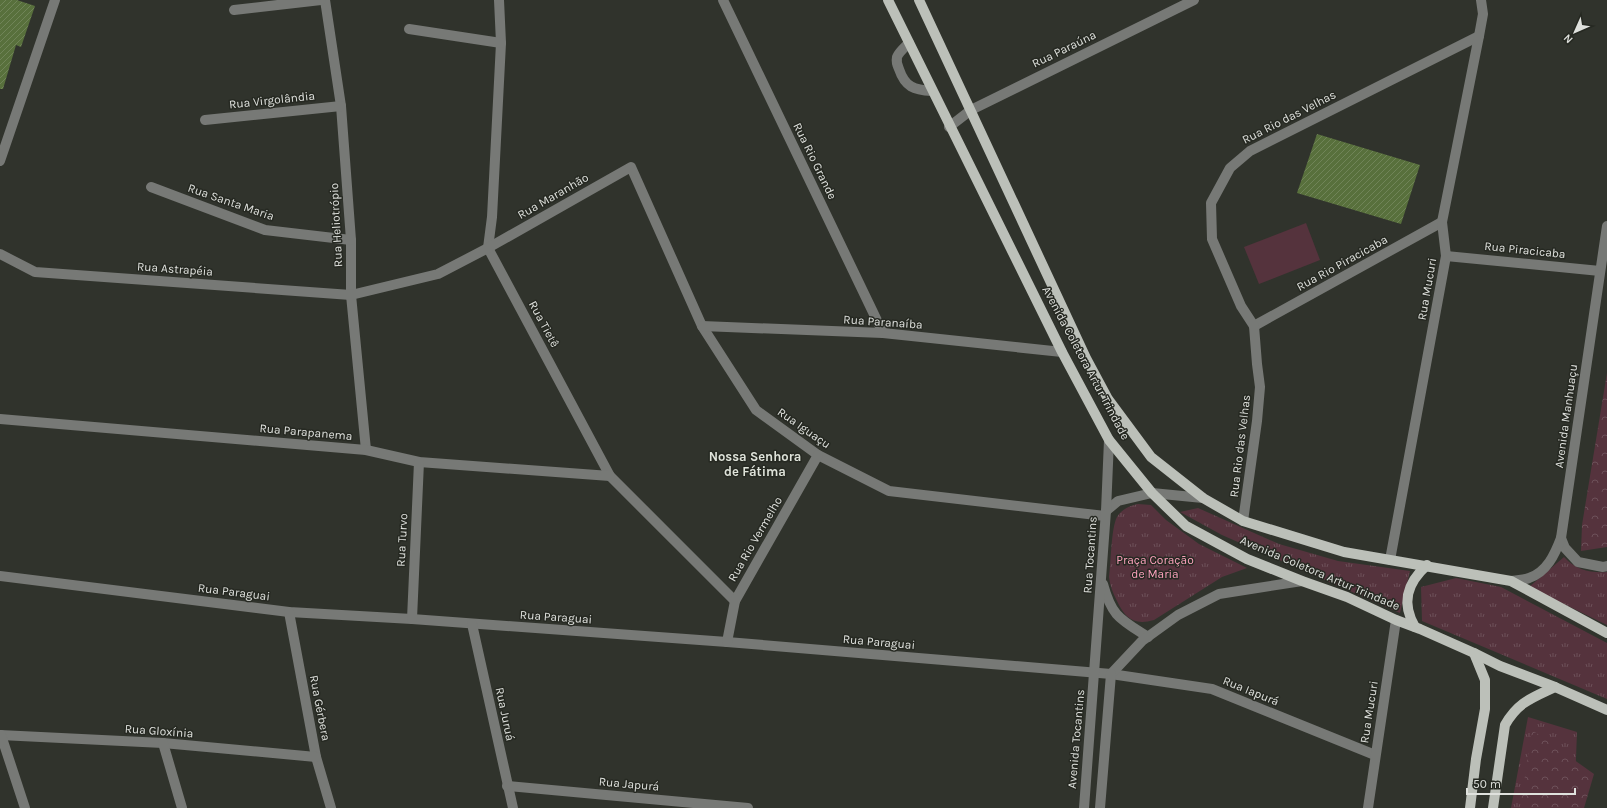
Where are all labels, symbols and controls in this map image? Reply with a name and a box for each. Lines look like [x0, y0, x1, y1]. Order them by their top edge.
north arrow [1555, 12, 1595, 52]
street label: Rua Paraúna [1030, 27, 1098, 71]
text: N [1561, 31, 1576, 46]
street label: Rua Rio das Velhas [1240, 87, 1338, 147]
street label: Rua Virgolândia [228, 89, 316, 111]
street label: Rua Rio Grande [790, 120, 840, 202]
street label: Rua Maranhão [515, 170, 591, 222]
street label: Rua Santa Maria [186, 181, 276, 223]
street label: Rua Heliotrópio [327, 183, 345, 267]
street label: Rua Rio Piracicaba [1294, 232, 1390, 294]
street label: Rua Piracicaba [1484, 239, 1566, 261]
street label: Rua Mucuri [1415, 257, 1439, 321]
street label: Rua Astrapéia [137, 259, 213, 279]
street label: Avenida Coletora Artur Trindade [1039, 284, 1133, 442]
street label: Rua Tietê [526, 298, 562, 350]
street label: Rua Paranaíba [843, 312, 923, 332]
street label: Avenida Manhuaçu [1552, 363, 1580, 469]
street label: Rua Rio das Velhas [1227, 394, 1253, 498]
street label: Rua Iguaçu [775, 405, 833, 451]
street label: Rua Parapanema [259, 421, 353, 443]
district label: Nossa Senhora de Fátima [709, 449, 801, 479]
street label: Rua Rio Vermelho [725, 494, 785, 584]
street label: Rua Turvo [394, 513, 410, 567]
street label: Rua Tocantins [1080, 516, 1100, 594]
street label: Avenida Coletora Artur Trindade [1238, 533, 1402, 613]
park label: Praça Coração de Maria [1116, 553, 1194, 581]
street label: Rua Paraguai [197, 581, 271, 603]
street label: Rua Paraguai [519, 607, 593, 627]
street label: Rua Paraguai [842, 632, 916, 652]
street label: Rua Iapurá [1221, 673, 1281, 709]
street label: Rua Gérbera [307, 674, 333, 742]
street label: Rua Mucuri [1357, 680, 1381, 744]
street label: Rua Juruá [492, 686, 518, 742]
street label: Avenida Tocantins [1065, 689, 1087, 789]
street label: Rua Gloxínia [124, 722, 194, 740]
scale bar [1467, 770, 1575, 796]
street label: Rua Japurá [598, 774, 660, 794]
text: 50 m [1473, 777, 1501, 791]

